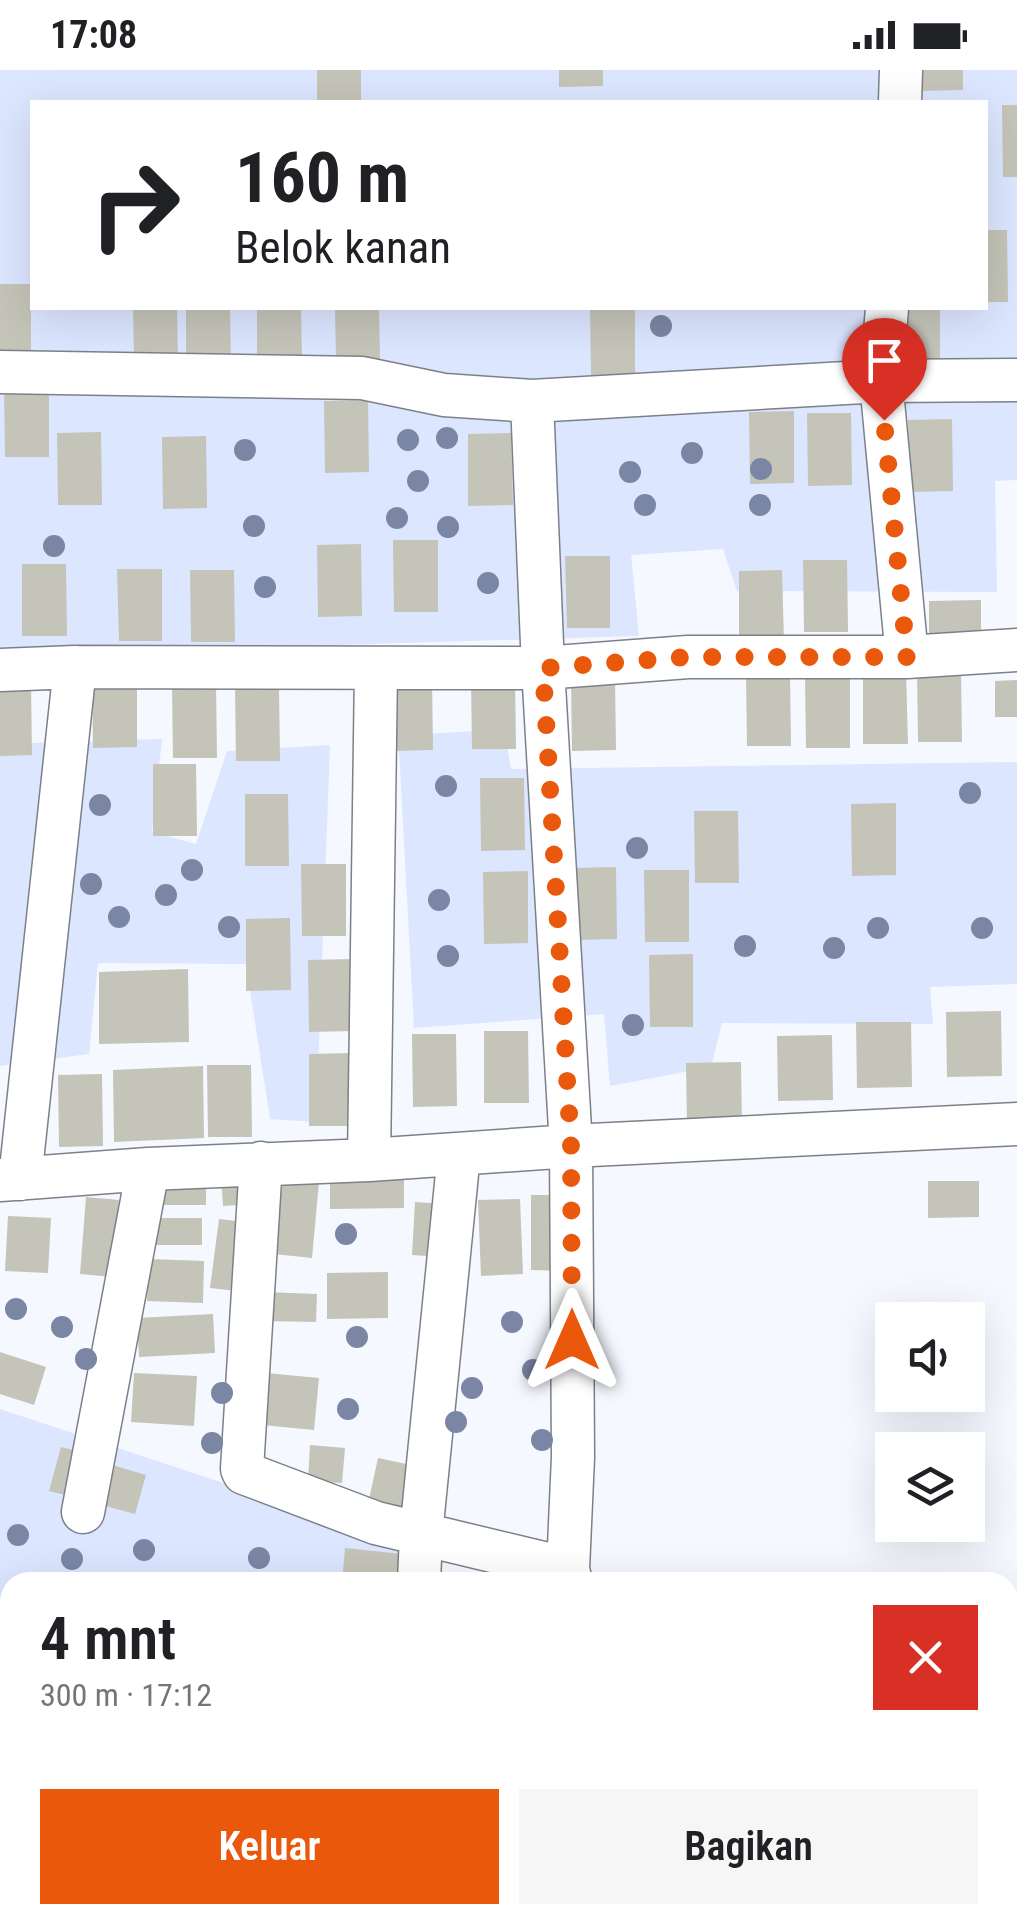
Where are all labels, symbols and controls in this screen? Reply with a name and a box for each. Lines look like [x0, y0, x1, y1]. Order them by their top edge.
text: 17:08 [50, 13, 137, 57]
text: 160 m [235, 137, 409, 219]
icon: right [70, 140, 200, 270]
text: Belok kanan [235, 221, 451, 274]
pin [842, 318, 927, 421]
icon: arrive [857, 333, 912, 388]
position arrow [520, 1288, 624, 1392]
map controls [875, 1302, 985, 1542]
button: sound [875, 1302, 985, 1412]
button: layers [875, 1432, 985, 1542]
text: 4 mnt [40, 1603, 176, 1674]
button: close [873, 1605, 978, 1710]
text: 300 m · 17:12 [40, 1676, 212, 1714]
button: Keluar [40, 1789, 499, 1904]
button: Bagikan [519, 1789, 978, 1904]

